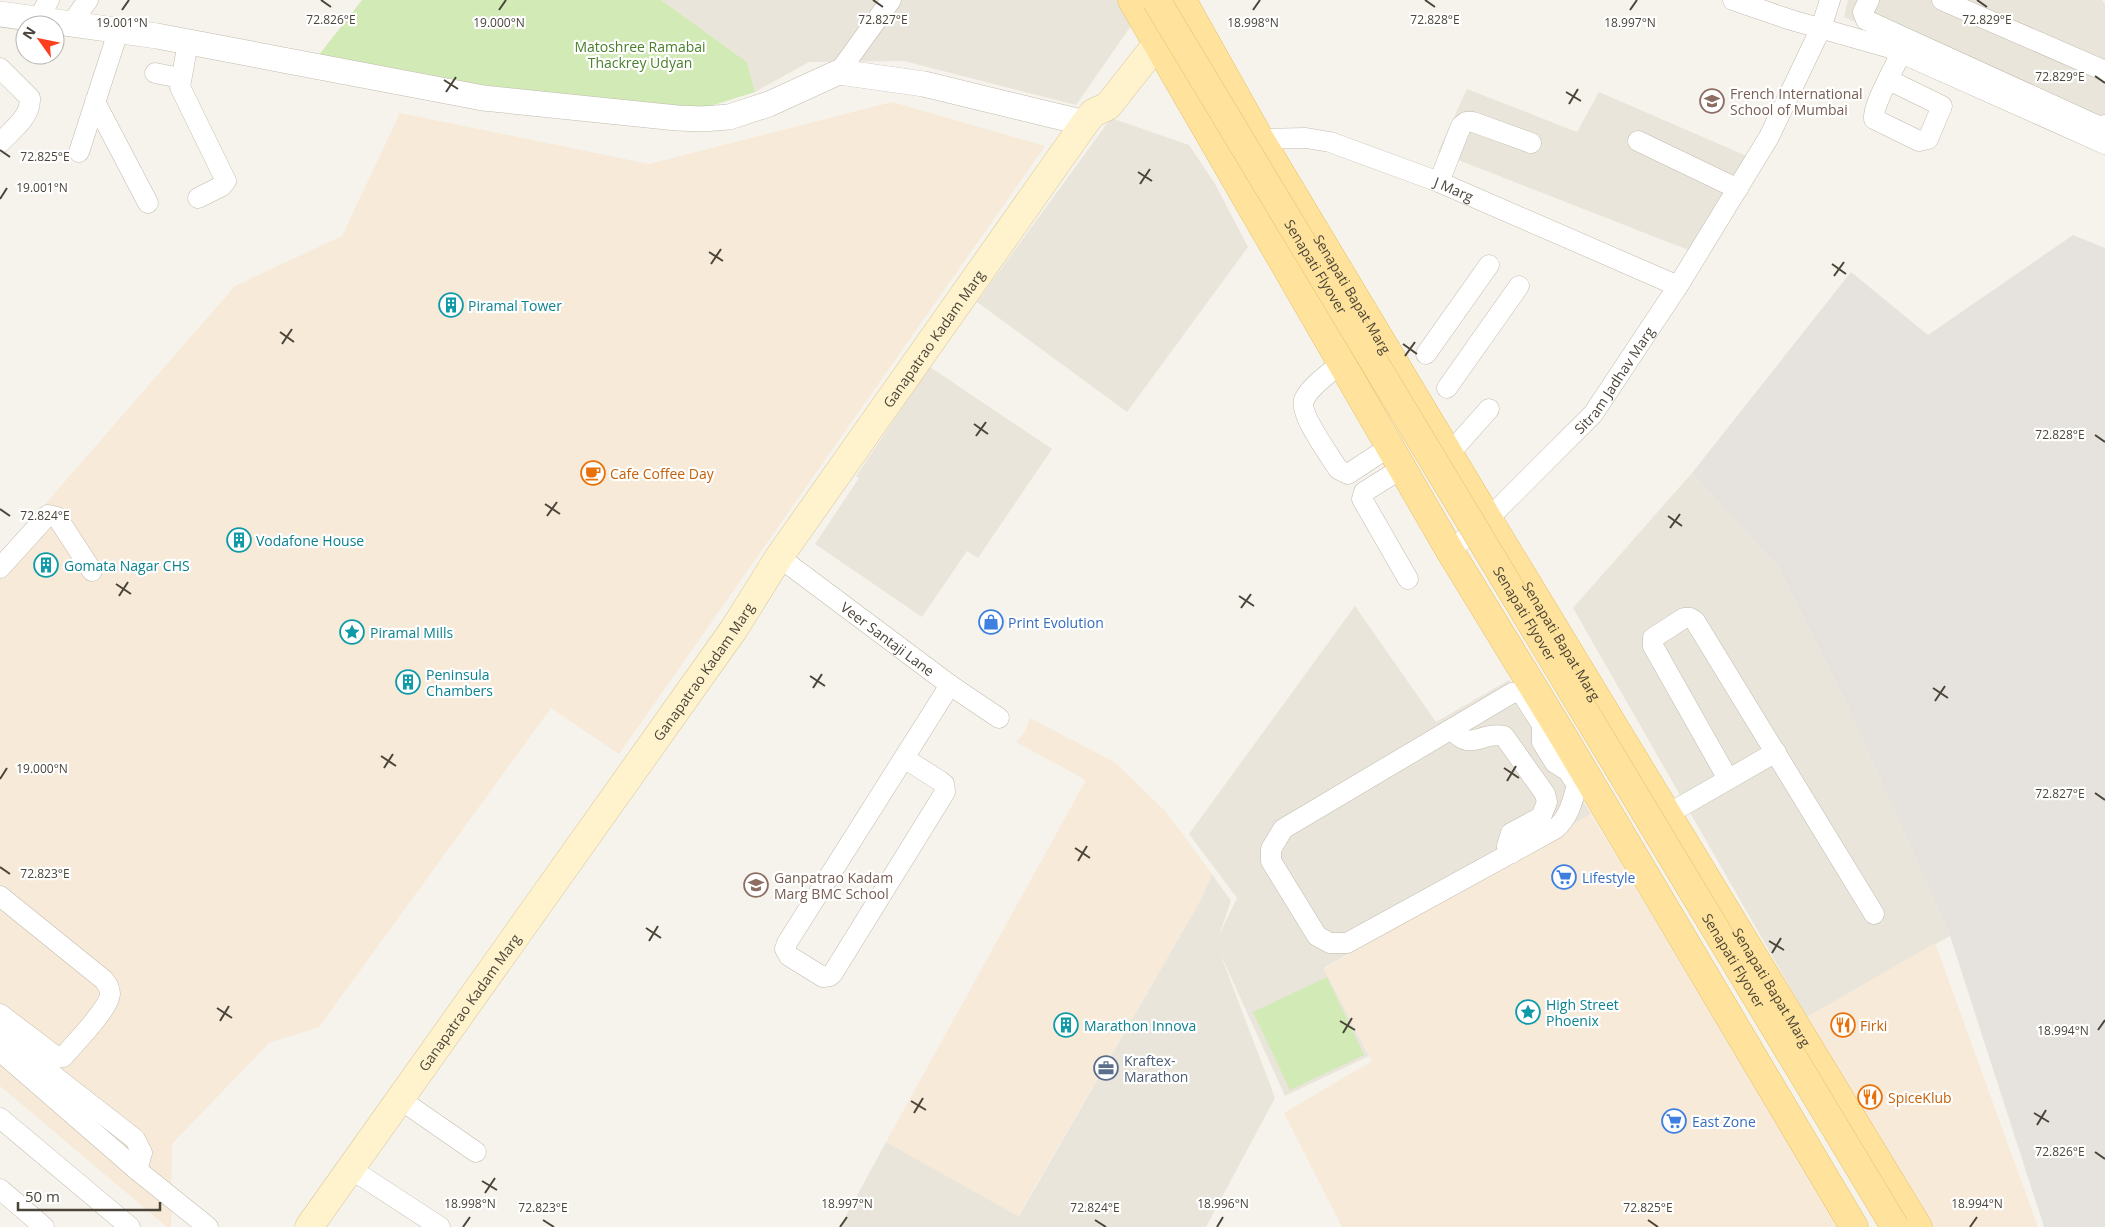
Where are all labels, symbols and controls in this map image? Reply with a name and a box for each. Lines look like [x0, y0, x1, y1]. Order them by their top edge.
text: 72.826°E [306, 11, 356, 28]
text: 72.827°E [858, 11, 908, 28]
text: 72.828°E [1410, 11, 1460, 28]
text: 72.829°E [1962, 11, 2012, 28]
text: 19.001°N [96, 14, 148, 31]
text: 19.000°N [473, 14, 525, 31]
text: 18.998°N [1227, 14, 1279, 31]
text: 18.997°N [1604, 14, 1656, 31]
north arrow [15, 15, 65, 65]
text: N [18, 23, 40, 43]
park label: Matoshree Ramabai Thackrey Udyan [574, 37, 706, 72]
text: 72.829°E [2035, 68, 2085, 85]
place label: French International School of Mumbai [1730, 84, 1863, 119]
school or university icon: French International School of Mumbai [1699, 88, 1725, 114]
text: 72.825°E [20, 148, 70, 165]
street label: J Marg [1430, 171, 1477, 206]
text: 19.001°N [16, 179, 68, 196]
street label: Senapati Flyover [1281, 216, 1352, 318]
street label: Senapati Bapat Marg [1310, 231, 1396, 357]
street label: Ganapatrao Kadam Marg [878, 265, 988, 411]
building icon: Piramal Tower [438, 292, 464, 318]
place label: Piramal Tower [468, 296, 562, 315]
street label: Sitram Jadhav Marg [1569, 322, 1658, 438]
text: 72.828°E [2035, 426, 2085, 443]
cafe icon: Cafe Coffee Day [580, 460, 606, 486]
place label: Cafe Coffee Day [610, 464, 715, 483]
text: 72.824°E [20, 507, 70, 524]
building icon: Vodafone House [226, 527, 252, 553]
place label: Vodafone House [256, 531, 364, 550]
building icon: Gomata Nagar CHS [33, 552, 59, 578]
place label: Gomata Nagar CHS [64, 556, 190, 575]
street label: Senapati Flyover [1490, 562, 1561, 664]
street label: Senapati Bapat Marg [1519, 578, 1606, 704]
street label: Veer Santaji Lane [837, 597, 939, 680]
street label: Ganapatrao Kadam Marg [648, 599, 758, 744]
shop icon: Print Evolution [978, 609, 1004, 635]
place label: Print Evolution [1008, 613, 1104, 632]
place icon: Piramal Mills [339, 619, 365, 645]
place label: Piramal Mills [370, 623, 454, 642]
place label: Peninsula Chambers [426, 665, 493, 700]
building icon: Peninsula Chambers [395, 669, 421, 695]
text: 19.000°N [16, 760, 68, 777]
text: 72.827°E [2035, 785, 2085, 802]
supermarket icon: Lifestyle [1551, 864, 1577, 890]
text: 72.823°E [20, 865, 70, 882]
place label: Ganpatrao Kadam Marg BMC School [774, 868, 893, 903]
place label: Lifestyle [1582, 868, 1636, 887]
school or university icon: Ganpatrao Kadam Marg BMC School [743, 872, 769, 898]
street label: Senapati Flyover [1699, 909, 1770, 1011]
street label: Senapati Bapat Marg [1729, 924, 1816, 1050]
street label: Ganapatrao Kadam Marg [414, 929, 524, 1075]
place label: High Street Phoenix [1546, 995, 1619, 1030]
place icon: High Street Phoenix [1515, 999, 1541, 1025]
building icon: Marathon Innova [1053, 1012, 1079, 1038]
restaurant icon: Firki [1830, 1012, 1856, 1038]
place label: Marathon Innova [1084, 1016, 1196, 1035]
place label: Firki [1860, 1016, 1887, 1035]
text: 18.994°N [2037, 1022, 2089, 1039]
place label: Kraftex- Marathon [1124, 1051, 1188, 1086]
office icon: Kraftex- Marathon [1093, 1055, 1119, 1081]
restaurant icon: SpiceKlub [1857, 1084, 1883, 1110]
place label: SpiceKlub [1888, 1088, 1952, 1107]
supermarket icon: East Zone [1661, 1108, 1687, 1134]
place label: East Zone [1692, 1112, 1756, 1131]
text: 72.826°E [2035, 1143, 2085, 1160]
scale bar [18, 1180, 160, 1212]
text: 50 m [25, 1186, 60, 1206]
text: 18.998°N [444, 1195, 496, 1212]
text: 18.997°N [821, 1195, 873, 1212]
text: 18.996°N [1197, 1195, 1249, 1212]
text: 18.994°N [1951, 1195, 2003, 1212]
text: 72.823°E [518, 1199, 568, 1216]
text: 72.824°E [1070, 1199, 1120, 1216]
text: 72.825°E [1623, 1199, 1673, 1216]

